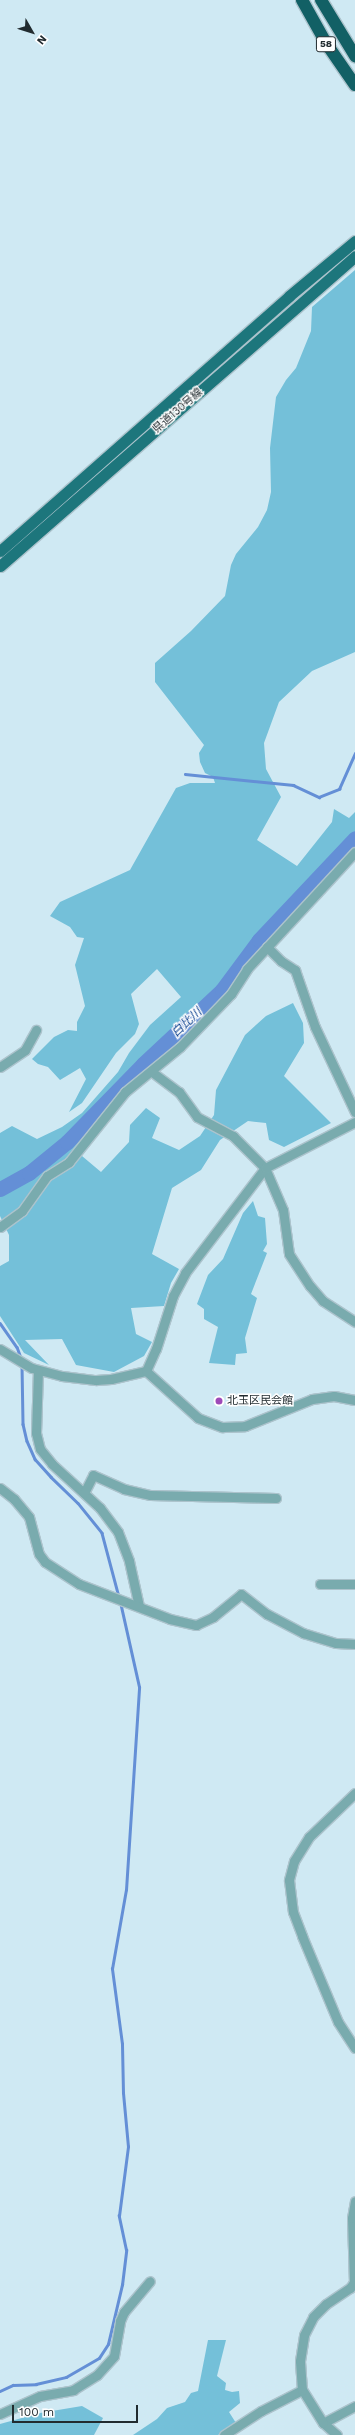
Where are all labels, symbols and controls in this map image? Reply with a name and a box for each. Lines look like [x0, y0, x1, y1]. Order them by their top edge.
north arrow [12, 12, 52, 52]
text: N [34, 33, 49, 47]
road number: 58 [315, 36, 337, 52]
street label: 県道130号線 [150, 386, 206, 436]
water label: 白比川 [169, 1005, 205, 1041]
place label: 北玉区民会館 [227, 1394, 293, 1408]
marker: 北玉区民会館 [214, 1396, 224, 1406]
scale bar [14, 2397, 140, 2423]
text: 100 m [19, 2405, 54, 2419]

